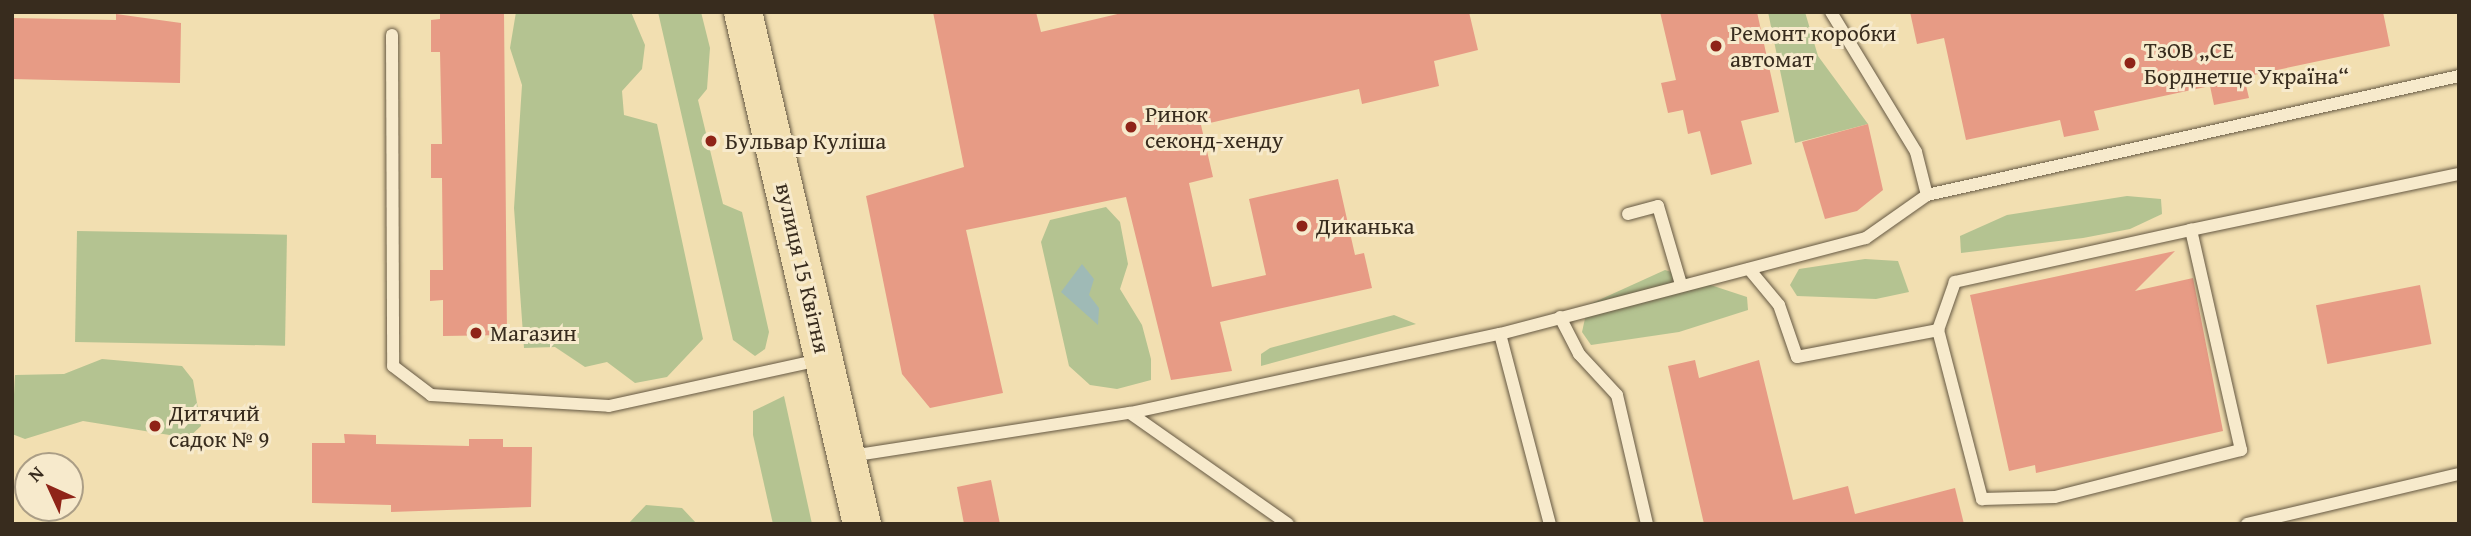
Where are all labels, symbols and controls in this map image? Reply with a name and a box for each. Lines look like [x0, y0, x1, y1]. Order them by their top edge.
place label: Ремонт коробки автомат [1730, 19, 1896, 73]
place label: ТзОВ „СЕ Борднетце Україна“ [2144, 36, 2349, 90]
marker: Ремонт коробки автомат [1708, 38, 1724, 54]
marker: ТзОВ „СЕ Борднетце Україна“ [2122, 55, 2138, 71]
place label: Ринок секонд-хенду [1145, 100, 1284, 154]
marker: Ринок секонд-хенду [1123, 119, 1139, 135]
place label: Бульвар Куліша [725, 127, 886, 155]
marker: Бульвар Куліша [703, 133, 719, 149]
street label: вулиця 15 Квітня [770, 180, 836, 356]
place label: Диканька [1316, 212, 1415, 240]
marker: Диканька [1294, 218, 1310, 234]
place label: Магазин [490, 319, 577, 347]
marker: Магазин [468, 325, 484, 341]
place label: Дитячий садок № 9 [169, 399, 269, 453]
marker: Дитячий садок № 9 [147, 418, 163, 434]
north arrow [14, 452, 84, 522]
text: N [21, 459, 50, 488]

